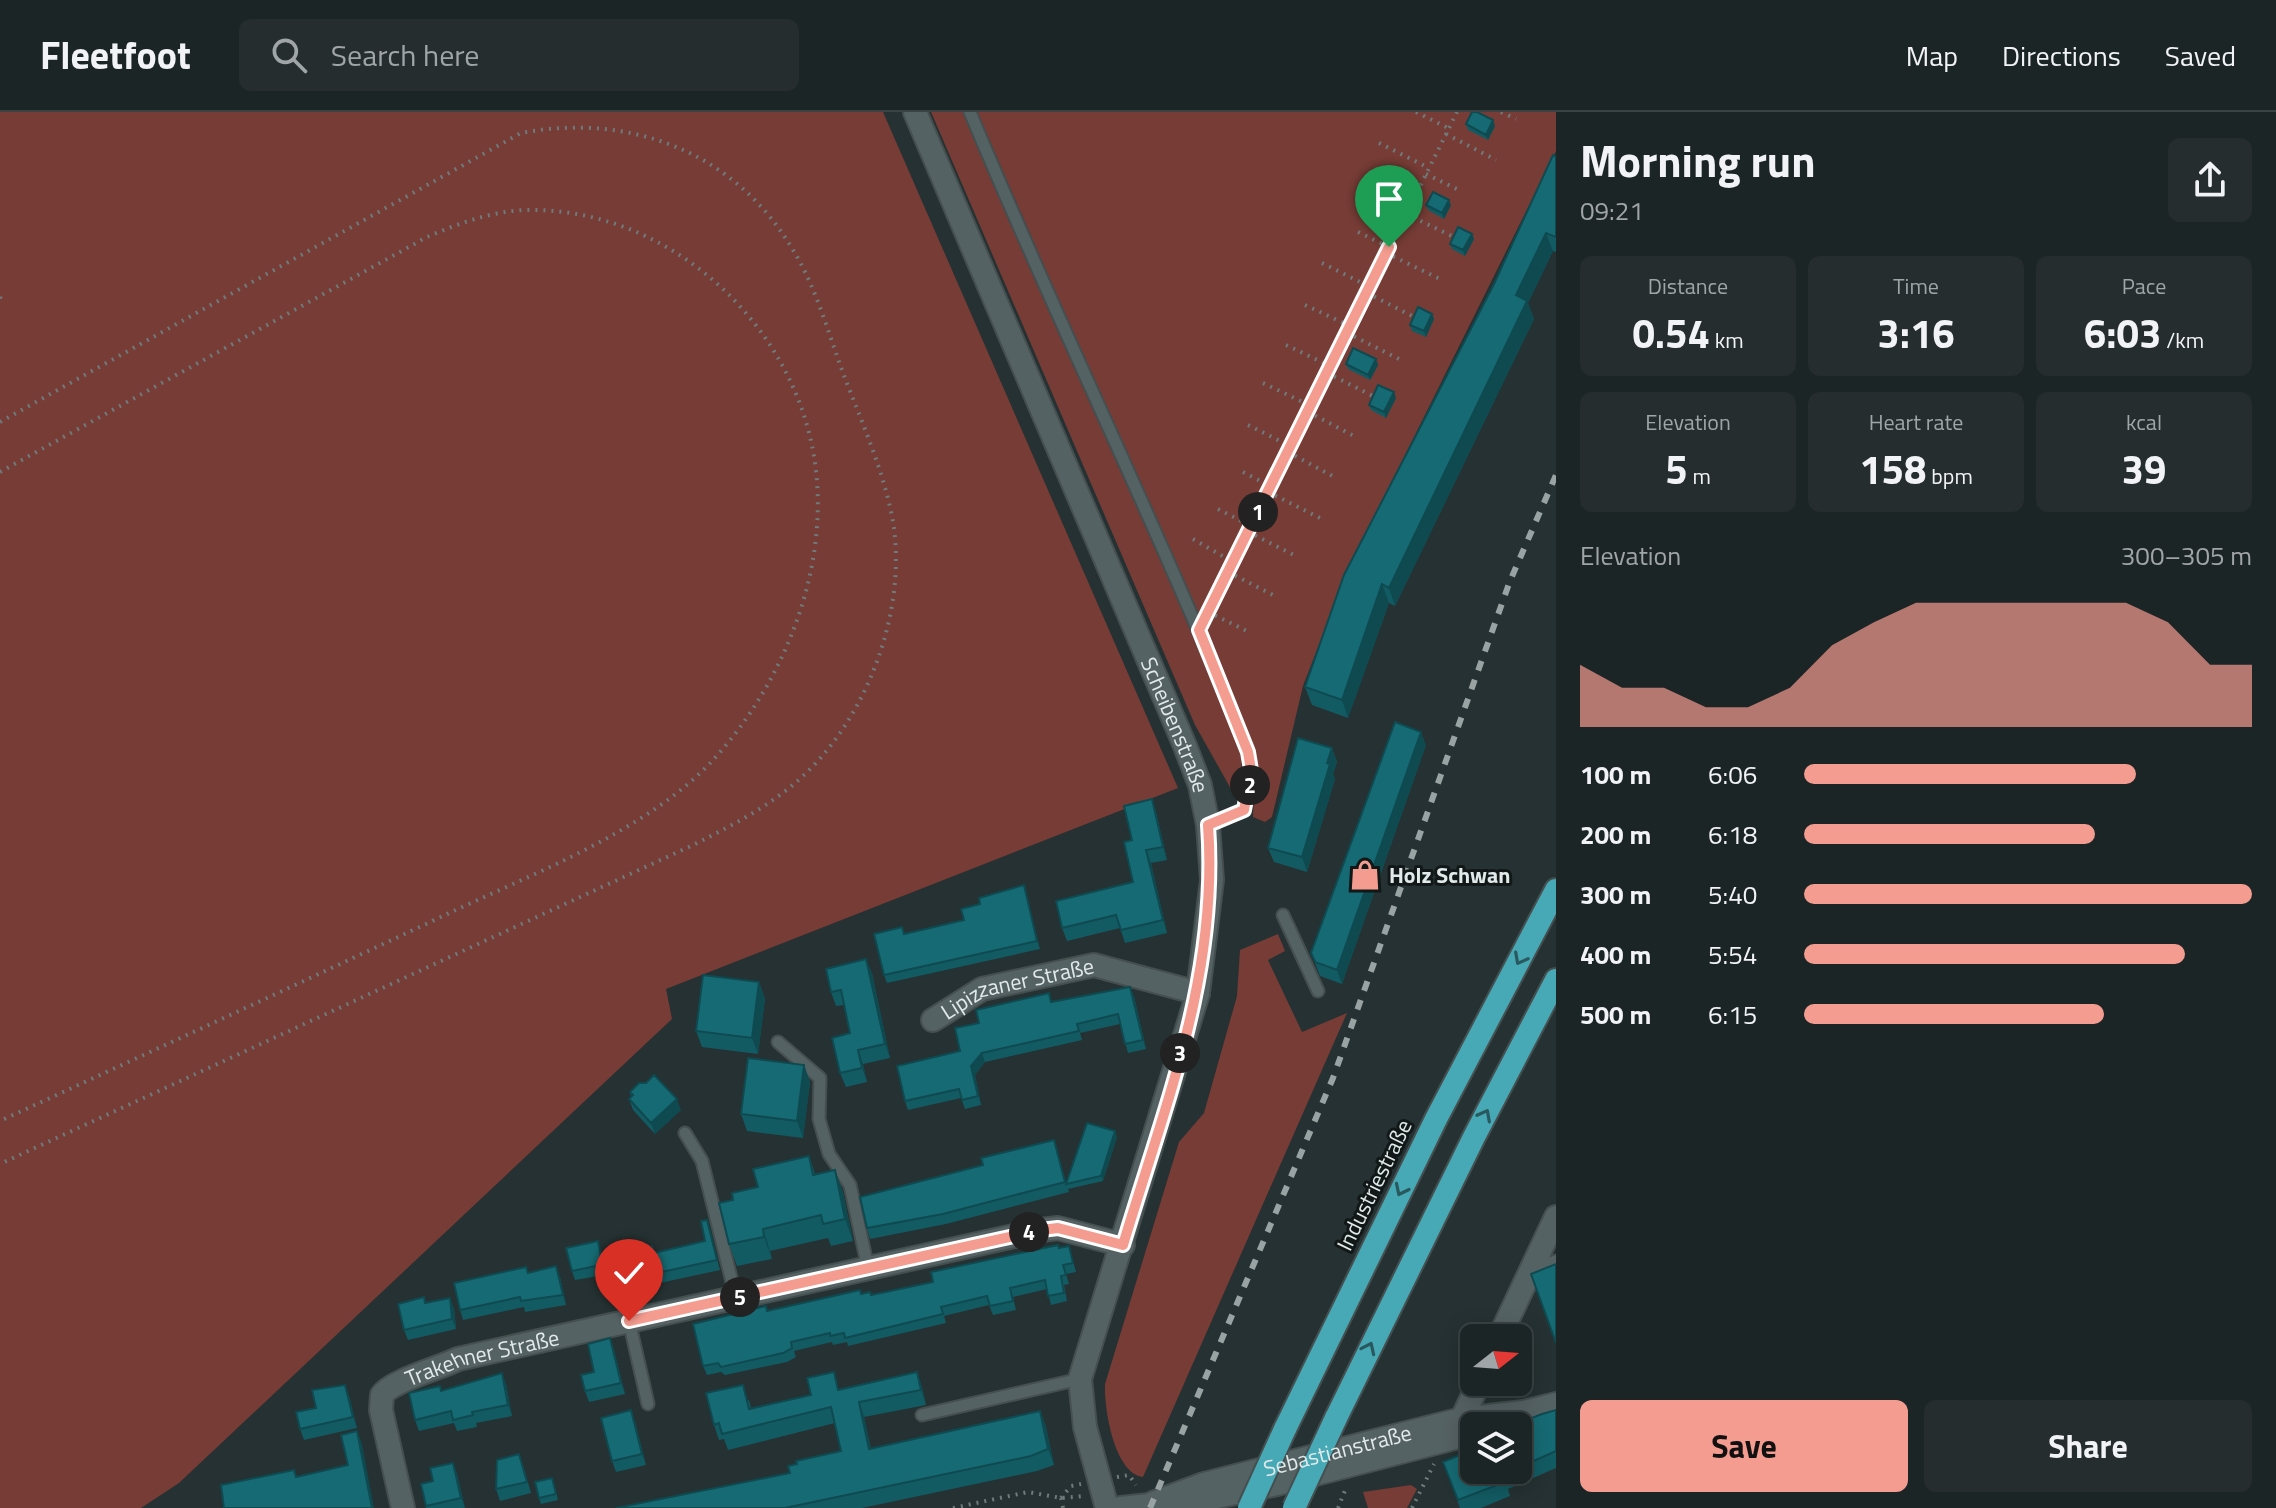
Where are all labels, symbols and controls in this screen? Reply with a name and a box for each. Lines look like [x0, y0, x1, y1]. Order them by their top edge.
search box [239, 19, 799, 91]
text: Fleetfoot [40, 26, 191, 84]
text: Search here [331, 32, 480, 78]
icon: search [267, 33, 311, 77]
text: Map [1906, 34, 1958, 77]
text: Directions [2002, 34, 2121, 77]
text: Saved [2165, 34, 2236, 77]
text: Morning run [1580, 127, 1816, 194]
button: share [2168, 138, 2252, 222]
pin [1355, 165, 1423, 247]
icon: arrive [1367, 177, 1411, 221]
text: 09:21 [1580, 191, 1644, 230]
text: Distance [1648, 269, 1728, 303]
text: Time [1893, 269, 1939, 303]
text: Pace [2122, 269, 2166, 303]
text: 0.54 [1632, 303, 1710, 364]
text: 3:16 [1877, 303, 1955, 364]
text: 6:03 [2084, 303, 2161, 364]
text: km [1710, 323, 1744, 357]
text: /km [2161, 323, 2204, 357]
text: Elevation [1645, 405, 1731, 439]
text: Heart rate [1869, 405, 1963, 439]
text: kcal [2126, 405, 2162, 439]
text: 5 [1665, 439, 1688, 500]
text: 158 [1859, 439, 1926, 500]
text: 39 [2122, 439, 2166, 500]
text: m [1688, 459, 1711, 493]
text: bpm [1926, 459, 1973, 493]
pin: 1 [1238, 492, 1278, 532]
text: 1 [1252, 495, 1264, 529]
text: Elevation [1580, 536, 1681, 575]
text: 300–305 m [2121, 536, 2252, 575]
street label: Scheibenstraße [1132, 652, 1218, 795]
text: 100 m [1580, 755, 1651, 794]
text: 6:06 [1708, 755, 1757, 794]
pin: 2 [1230, 765, 1270, 805]
text: 2 [1244, 768, 1256, 802]
text: 200 m [1580, 815, 1651, 854]
text: 6:18 [1708, 815, 1757, 854]
shop icon: Holz Schwan [1348, 858, 1382, 892]
place label: Holz Schwan [1389, 858, 1511, 892]
text: 300 m [1580, 875, 1651, 914]
text: 5:40 [1708, 875, 1757, 914]
text: 400 m [1580, 935, 1651, 974]
text: 5:54 [1708, 935, 1757, 974]
street label: Lipizzaner Straße [934, 948, 1097, 1028]
one-way arrow [1514, 951, 1529, 966]
text: 500 m [1580, 995, 1651, 1034]
text: 6:15 [1708, 995, 1757, 1034]
pin: 3 [1160, 1033, 1200, 1073]
text: 3 [1174, 1036, 1186, 1070]
one-way arrow [1476, 1109, 1491, 1124]
street label: Industriestraße [1328, 1114, 1420, 1256]
one-way arrow [1395, 1182, 1411, 1197]
pin: 4 [1009, 1212, 1049, 1252]
text: 4 [1023, 1215, 1035, 1249]
pin [595, 1239, 663, 1321]
icon: check [607, 1251, 651, 1295]
pin: 5 [720, 1277, 760, 1317]
text: 5 [734, 1280, 746, 1314]
street label: Trakehner Straße [400, 1320, 562, 1395]
north arrow [1460, 1324, 1532, 1396]
map controls [1460, 1324, 1532, 1484]
one-way arrow [1359, 1341, 1375, 1356]
button: Save [1580, 1400, 1908, 1492]
button: Share [1924, 1400, 2252, 1492]
button: layers [1460, 1412, 1532, 1484]
street label: Sebastianstraße [1260, 1415, 1415, 1485]

